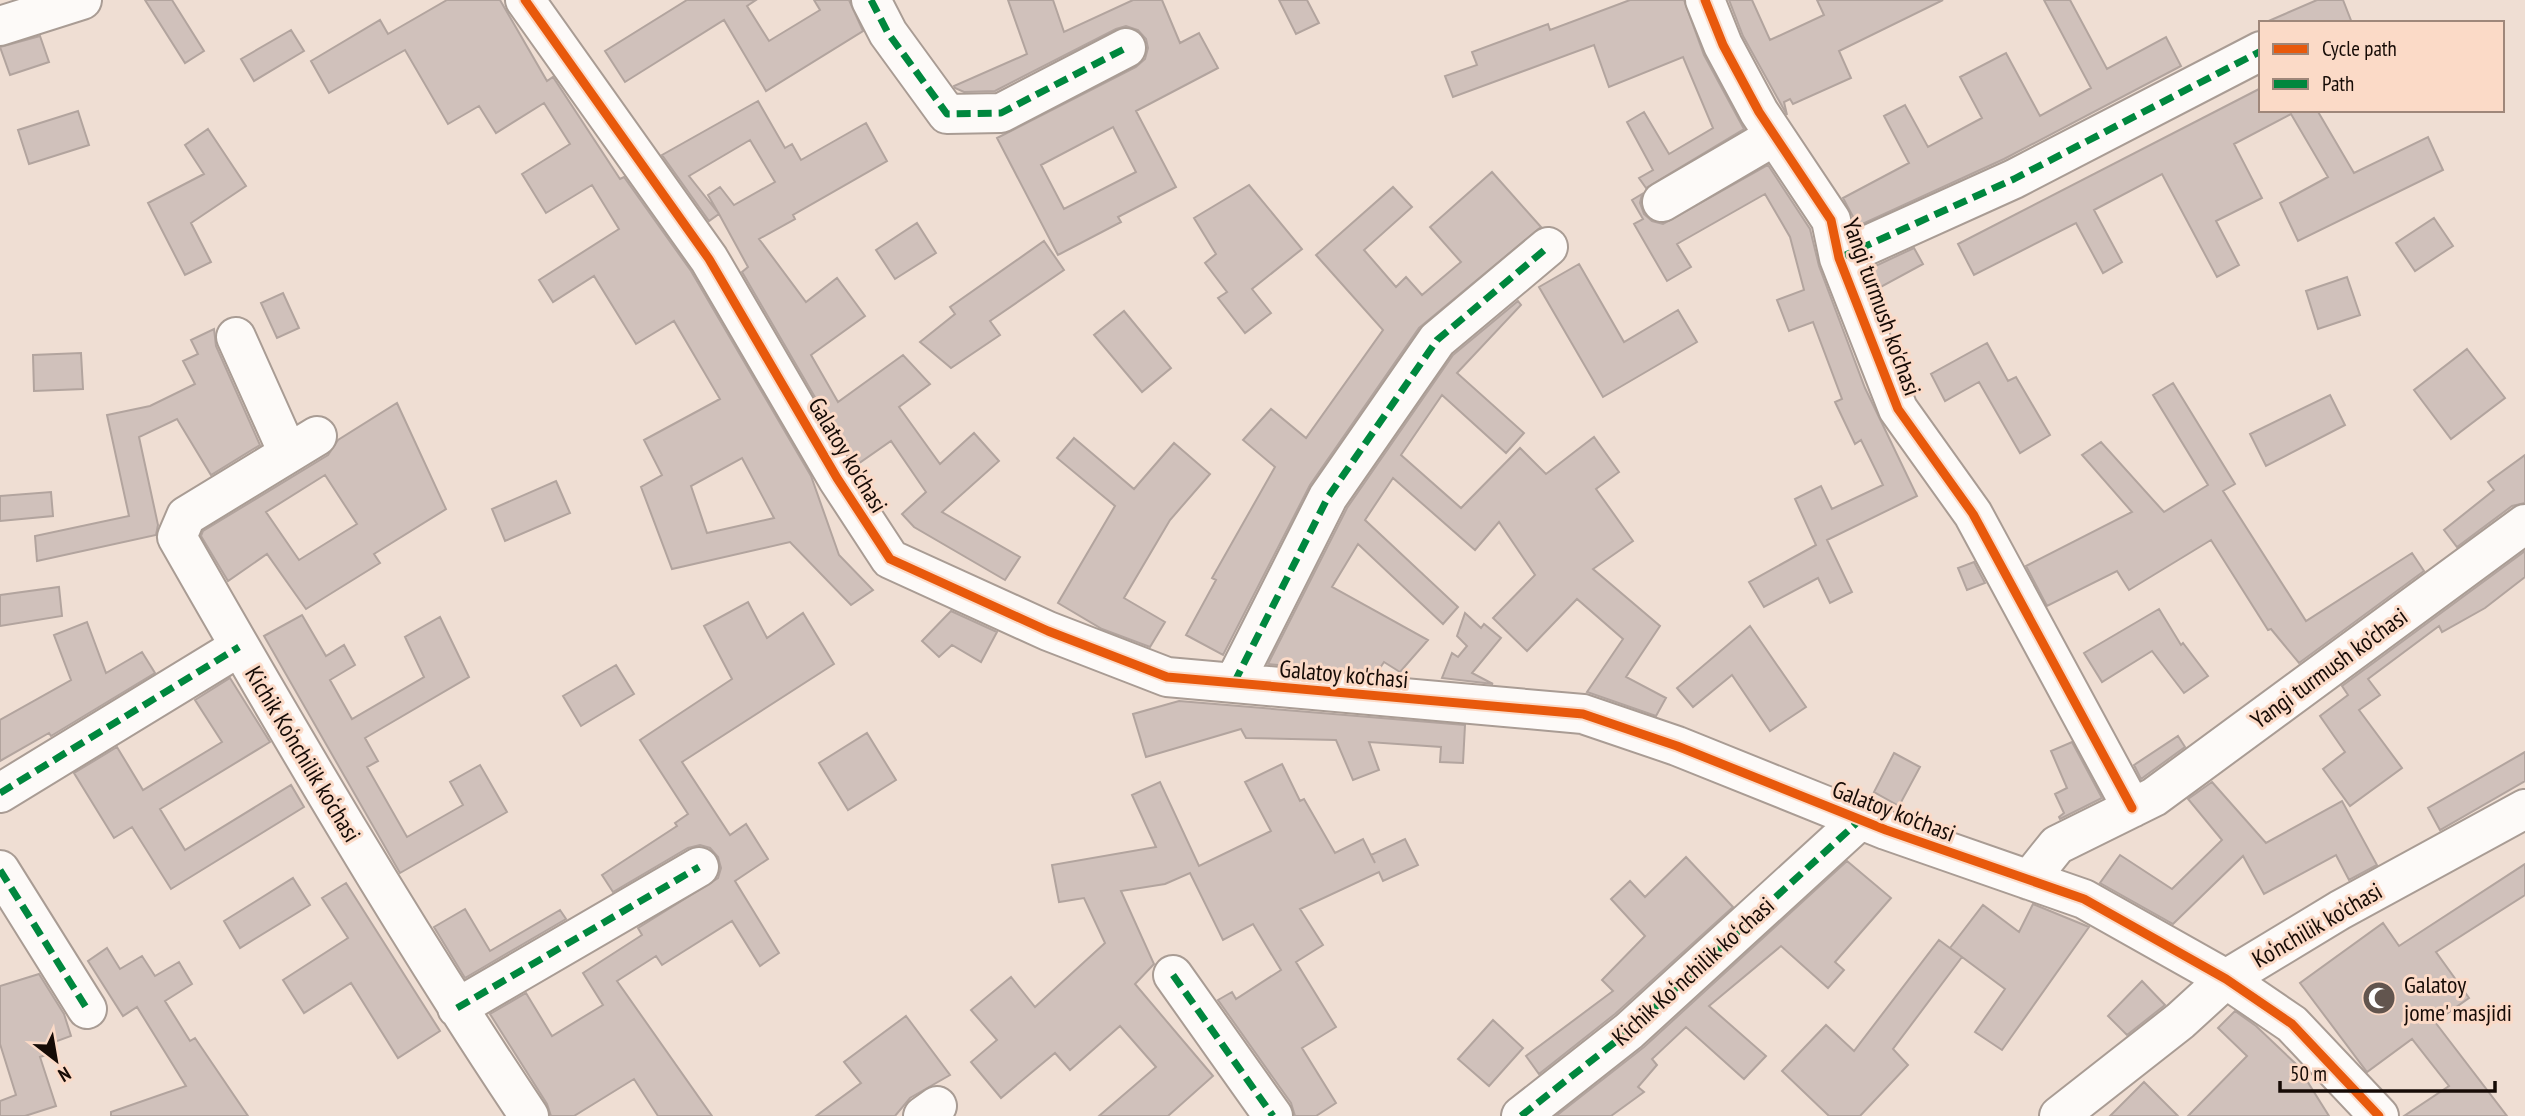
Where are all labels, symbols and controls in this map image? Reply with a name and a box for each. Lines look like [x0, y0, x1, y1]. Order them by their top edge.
legend [2259, 21, 2504, 112]
text: Cycle path [2322, 35, 2397, 62]
text: Path [2322, 70, 2354, 97]
street label: Yangi turmush ko'chasi [1836, 214, 1928, 400]
street label: Galatoy ko'chasi [801, 392, 895, 518]
street label: Yangi turmush ko'chasi [2244, 601, 2414, 735]
street label: Galatoy ko'chasi [1278, 653, 1410, 695]
street label: Kichik Ko‘nchilik ko‘chasi [238, 660, 368, 848]
street label: Galatoy ko'chasi [1828, 773, 1960, 849]
street label: Ko‘nchilik ko'chasi [2246, 875, 2388, 975]
street label: Kichik Koʻnchilik koʻchasi [1605, 890, 1781, 1052]
place label: Galatoy jome' masjidi [2404, 969, 2512, 1028]
mosque icon: Galatoy jome' masjidi [2360, 979, 2398, 1017]
north arrow [21, 1025, 91, 1095]
scale bar [2280, 1050, 2495, 1094]
text: 50 m [2290, 1060, 2327, 1087]
text: N [54, 1062, 75, 1088]

